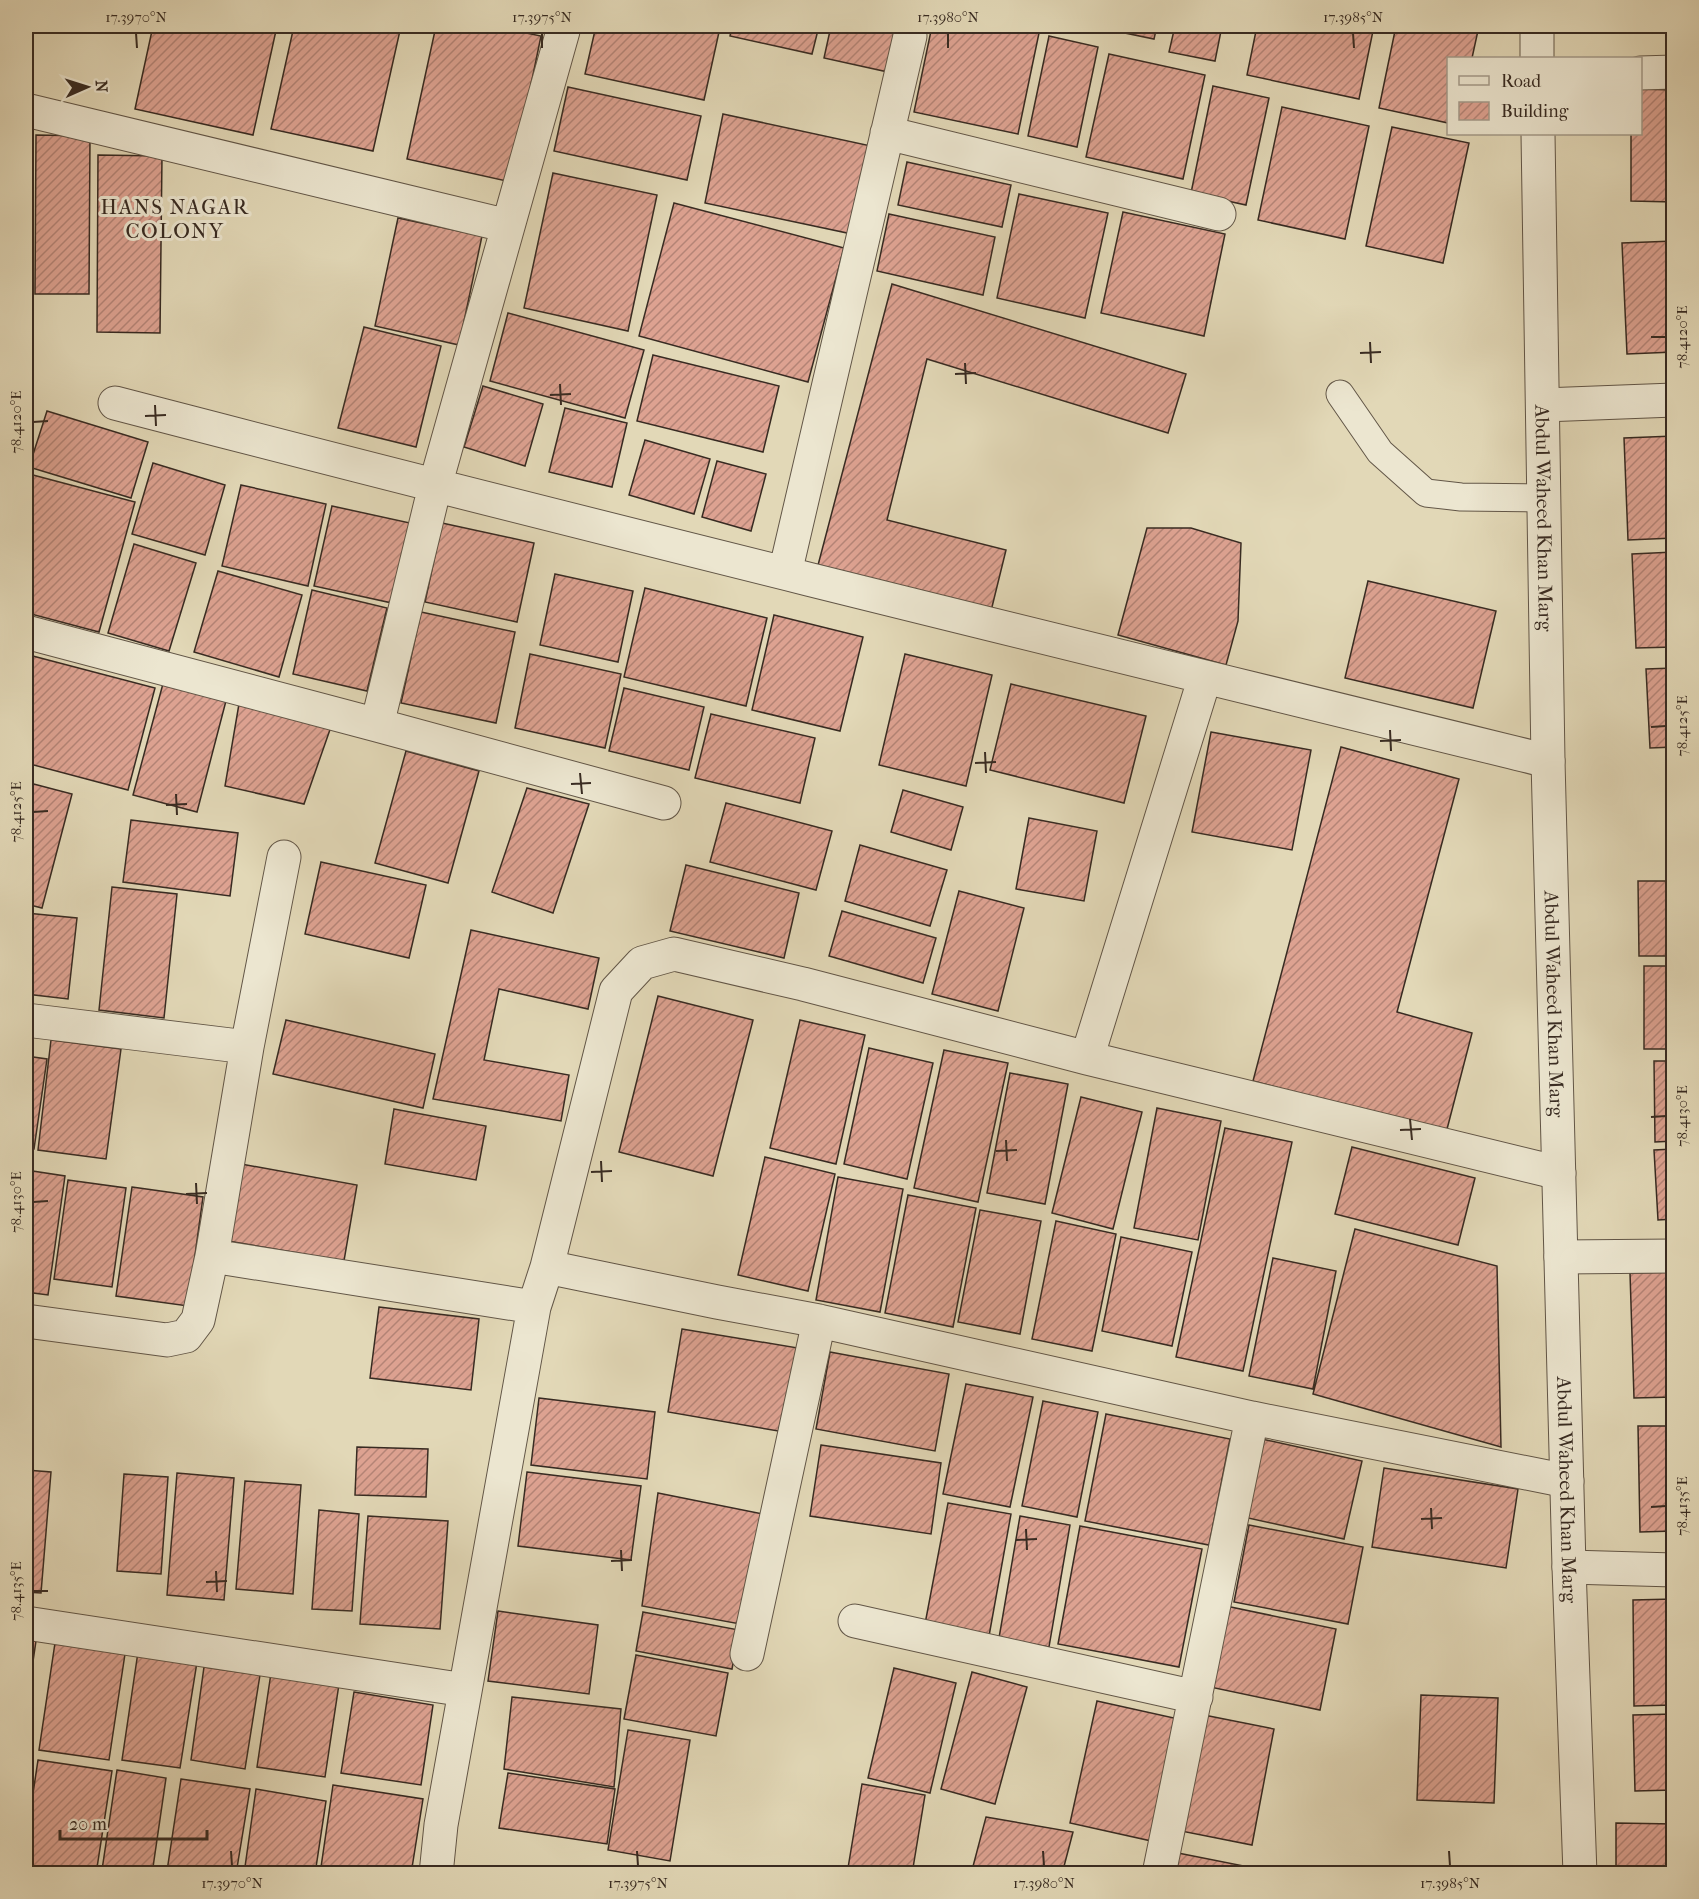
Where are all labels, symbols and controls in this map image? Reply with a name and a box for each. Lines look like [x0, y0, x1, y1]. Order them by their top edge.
text: 17.3970°N [105, 8, 167, 26]
text: 17.3975°N [512, 8, 573, 26]
text: 17.3980°N [917, 8, 980, 26]
text: 17.3985°N [1323, 8, 1384, 26]
north arrow [57, 57, 117, 117]
legend [1447, 57, 1642, 135]
text: Road [1501, 71, 1541, 92]
text: N [92, 80, 111, 94]
text: Building [1501, 101, 1569, 122]
district label: HANS NAGAR COLONY [101, 195, 249, 243]
text: 78.4120°E [1673, 306, 1691, 368]
text: 78.4120°E [7, 391, 25, 453]
street label: Abdul Waheed Khan Marg [1531, 403, 1557, 632]
text: 78.4125°E [1673, 695, 1691, 757]
text: 78.4125°E [7, 781, 25, 843]
street label: Abdul Waheed Khan Marg [1540, 889, 1569, 1118]
text: 78.4130°E [1673, 1085, 1691, 1147]
text: 78.4130°E [7, 1171, 25, 1233]
street label: Abdul Waheed Khan Marg [1553, 1375, 1582, 1604]
text: 78.4135°E [1673, 1476, 1691, 1536]
text: 78.4135°E [7, 1561, 25, 1621]
scale bar [60, 1803, 207, 1841]
text: 20 m [69, 1814, 107, 1835]
text: 17.3970°N [201, 1874, 263, 1892]
text: 17.3975°N [608, 1874, 669, 1892]
text: 17.3980°N [1013, 1874, 1076, 1892]
text: 17.3985°N [1420, 1874, 1481, 1892]

